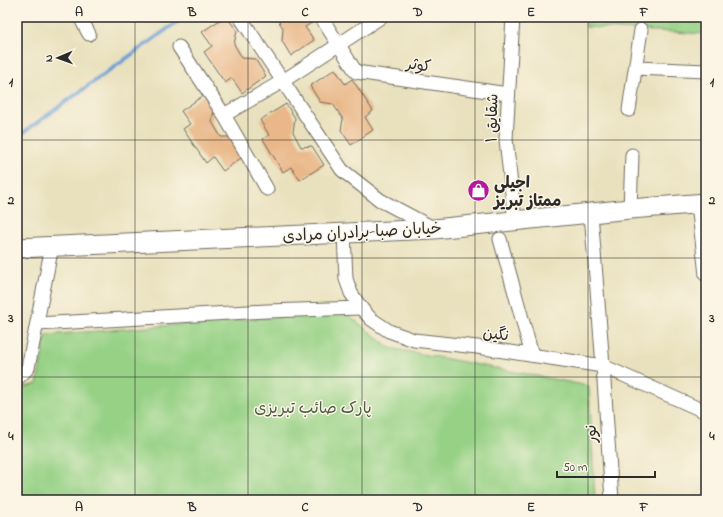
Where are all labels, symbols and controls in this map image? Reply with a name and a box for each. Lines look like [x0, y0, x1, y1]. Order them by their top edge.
text: A [75, 3, 83, 22]
text: B [187, 3, 197, 22]
text: C [301, 3, 309, 22]
text: D [412, 3, 423, 22]
text: E [527, 3, 535, 22]
text: F [639, 3, 649, 22]
north arrow [38, 38, 78, 78]
street label: کوثر [403, 52, 433, 80]
text: N [41, 54, 57, 62]
text: 1 [9, 73, 14, 92]
text: 1 [710, 73, 715, 92]
street label: شقایق ۱ [481, 93, 505, 143]
place label: اجیلی ممتاز تبریز [492, 172, 561, 214]
shop icon: اجیلی ممتاز تبریز [465, 178, 491, 204]
text: 2 [7, 191, 15, 210]
text: 2 [708, 191, 716, 210]
street label: خیابان صبا-برادران مرادی [282, 217, 442, 249]
text: 3 [7, 309, 14, 328]
text: 3 [708, 309, 715, 328]
street label: نگین [481, 321, 510, 349]
park label: پارک صائب تبریزی [254, 397, 372, 421]
street label: نور [579, 424, 605, 445]
text: 4 [7, 427, 14, 446]
text: 4 [708, 427, 715, 446]
scale bar [557, 453, 655, 479]
text: 50 m [563, 459, 587, 477]
text: A [75, 498, 83, 517]
text: B [187, 498, 197, 517]
text: C [301, 498, 309, 517]
text: D [412, 498, 423, 517]
text: E [527, 498, 535, 517]
text: F [639, 498, 649, 517]

